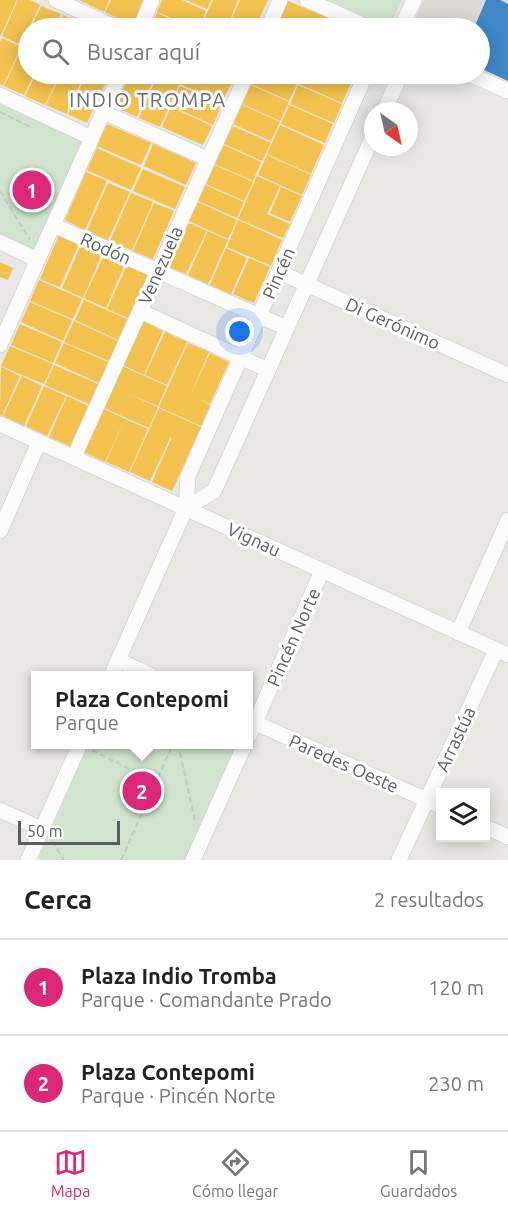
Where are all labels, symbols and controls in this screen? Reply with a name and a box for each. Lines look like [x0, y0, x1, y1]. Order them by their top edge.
search box [18, 18, 490, 84]
icon: search [39, 35, 72, 68]
text: Buscar aquí [87, 39, 200, 64]
district label: INDIO TROMPA [69, 88, 227, 111]
north arrow [364, 102, 418, 156]
pin: 1 [12, 168, 51, 213]
street label: Venezuela [134, 223, 186, 307]
street label: Rodón [78, 228, 134, 268]
street label: Pincén [258, 244, 298, 302]
street label: Di Gerónimo [343, 293, 443, 353]
your location [225, 317, 254, 346]
street label: Vignau [224, 518, 284, 560]
street label: Pincén Norte [262, 585, 324, 689]
popup [31, 671, 253, 749]
text: Plaza Contepomi [55, 686, 229, 711]
street label: Arrastúa [431, 704, 479, 774]
text: Parque [55, 711, 119, 734]
street label: Paredes Oeste [286, 730, 402, 796]
pin: 2 [122, 768, 162, 814]
map controls [436, 788, 490, 842]
button: layers [436, 788, 490, 842]
scale bar [18, 818, 120, 846]
text: 50 m [27, 822, 63, 840]
text: Cerca [24, 885, 92, 914]
text: 2 resultados [374, 888, 484, 911]
text: Plaza Indio Tromba [81, 963, 277, 988]
text: 1 [38, 976, 49, 999]
text: 120 m [428, 976, 484, 999]
text: Parque · Comandante Prado [81, 988, 332, 1011]
text: Plaza Contepomi [81, 1059, 255, 1084]
text: 2 [38, 1072, 49, 1095]
text: 230 m [428, 1072, 484, 1095]
text: Parque · Pincén Norte [81, 1084, 276, 1107]
tab: Mapa [51, 1146, 90, 1200]
tab: Cómo llegar [192, 1146, 279, 1200]
tab: Guardados [380, 1146, 457, 1200]

